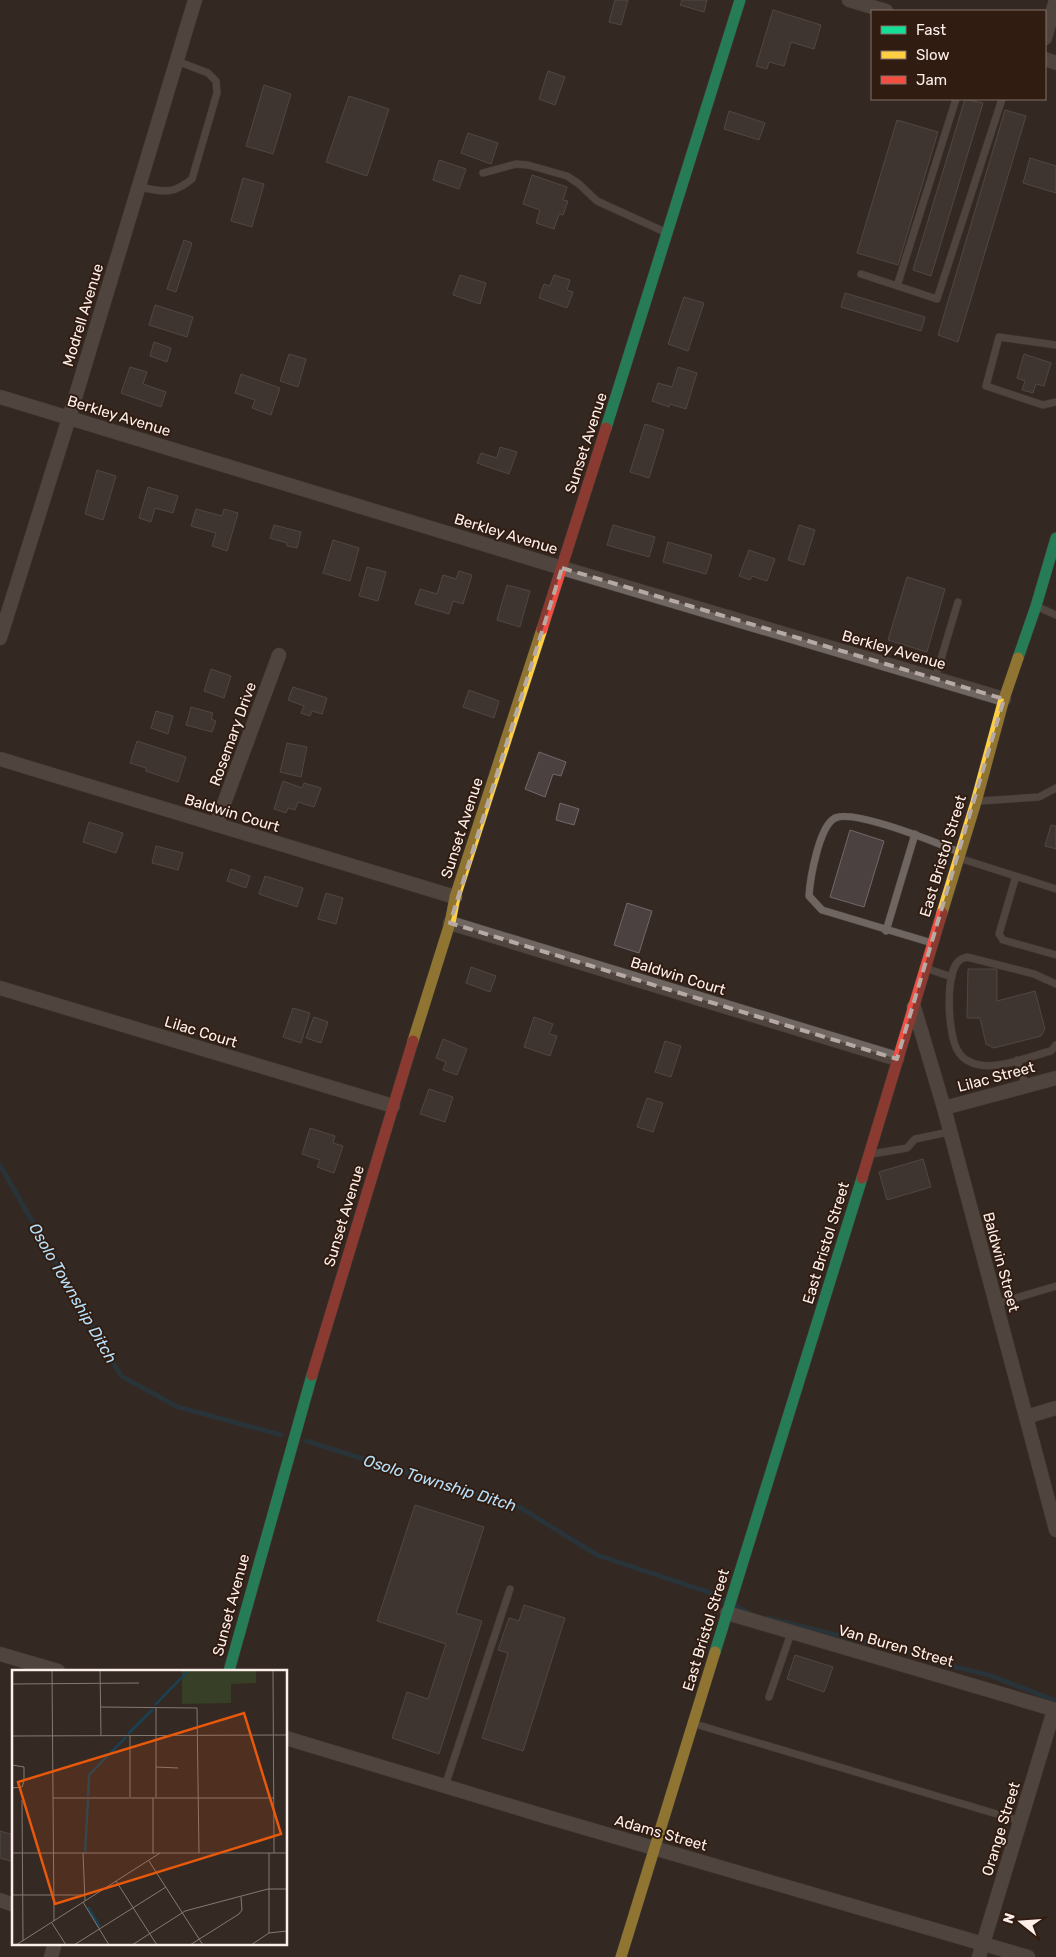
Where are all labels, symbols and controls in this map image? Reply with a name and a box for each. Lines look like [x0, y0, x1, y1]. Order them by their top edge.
legend [871, 10, 1046, 100]
text: Fast [916, 21, 946, 39]
text: Slow [916, 46, 949, 64]
text: Jam [916, 71, 947, 89]
street label: Modrell Avenue [59, 261, 107, 369]
street label: Sunset Avenue [561, 390, 611, 496]
street label: Berkley Avenue [65, 392, 173, 440]
street label: Berkley Avenue [452, 510, 560, 558]
street label: Berkley Avenue [840, 627, 948, 673]
street label: Rosemary Drive [206, 680, 260, 788]
street label: Sunset Avenue [437, 775, 487, 881]
street label: Baldwin Court [182, 790, 282, 836]
street label: East Bristol Street [916, 793, 970, 919]
street label: Baldwin Court [628, 953, 728, 999]
street label: Lilac Court [162, 1012, 240, 1052]
street label: Lilac Street [955, 1058, 1037, 1096]
street label: Sunset Avenue [320, 1163, 368, 1269]
street label: East Bristol Street [799, 1180, 853, 1306]
street label: Baldwin Street [979, 1210, 1023, 1314]
water label: Osolo Township Ditch [25, 1219, 121, 1367]
water label: Osolo Township Ditch [361, 1451, 519, 1515]
street label: Sunset Avenue [209, 1552, 253, 1658]
street label: East Bristol Street [679, 1567, 733, 1693]
street label: Van Buren Street [836, 1621, 956, 1671]
inset map [12, 1670, 288, 1944]
street label: Orange Street [978, 1780, 1024, 1878]
street label: Adams Street [613, 1811, 709, 1855]
north arrow [996, 1897, 1046, 1947]
text: N [999, 1911, 1019, 1926]

